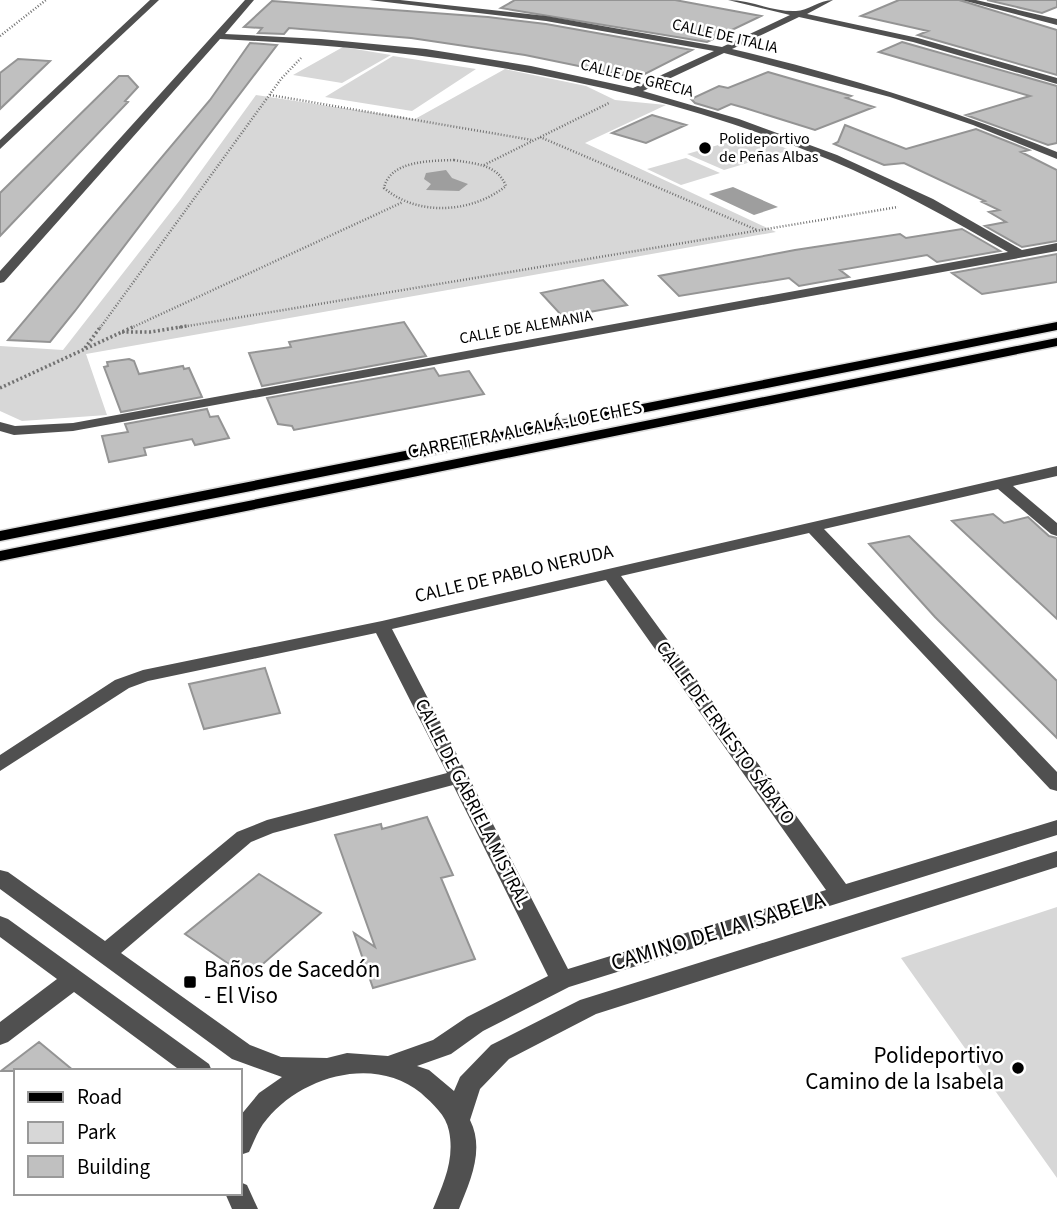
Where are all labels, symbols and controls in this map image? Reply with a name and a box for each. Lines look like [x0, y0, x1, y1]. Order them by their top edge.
street label: CALLE DE ITALIA [670, 13, 780, 59]
street label: CALLE DE GRECIA [578, 53, 696, 103]
place label: Polideportivo de Peñas Albas [719, 128, 819, 168]
marker: Polideportivo de Peñas Albas [697, 140, 713, 156]
street label: CALLE DE ALEMANIA [458, 304, 595, 350]
street label: CARRETERA ALCALÁ-LOECHES [405, 394, 645, 466]
street label: CALLE DE PABLO NERUDA [412, 538, 616, 610]
street label: CALLE DE ERNESTO SÁBATO [649, 636, 801, 830]
street label: CALLE DE GABRIELA MISTRAL [408, 694, 536, 912]
street label: CAMINO DE LA ISABELA [607, 883, 830, 979]
place label: Baños de Sacedón - El Viso [204, 953, 380, 1012]
marker: Baños de Sacedón - El Viso [182, 974, 198, 990]
place label: Polideportivo Camino de la Isabela [805, 1039, 1004, 1098]
marker: Polideportivo Camino de la Isabela [1010, 1060, 1026, 1076]
legend [14, 1069, 242, 1195]
text: Road [77, 1082, 122, 1112]
text: Park [77, 1117, 117, 1147]
text: Building [77, 1152, 151, 1182]

